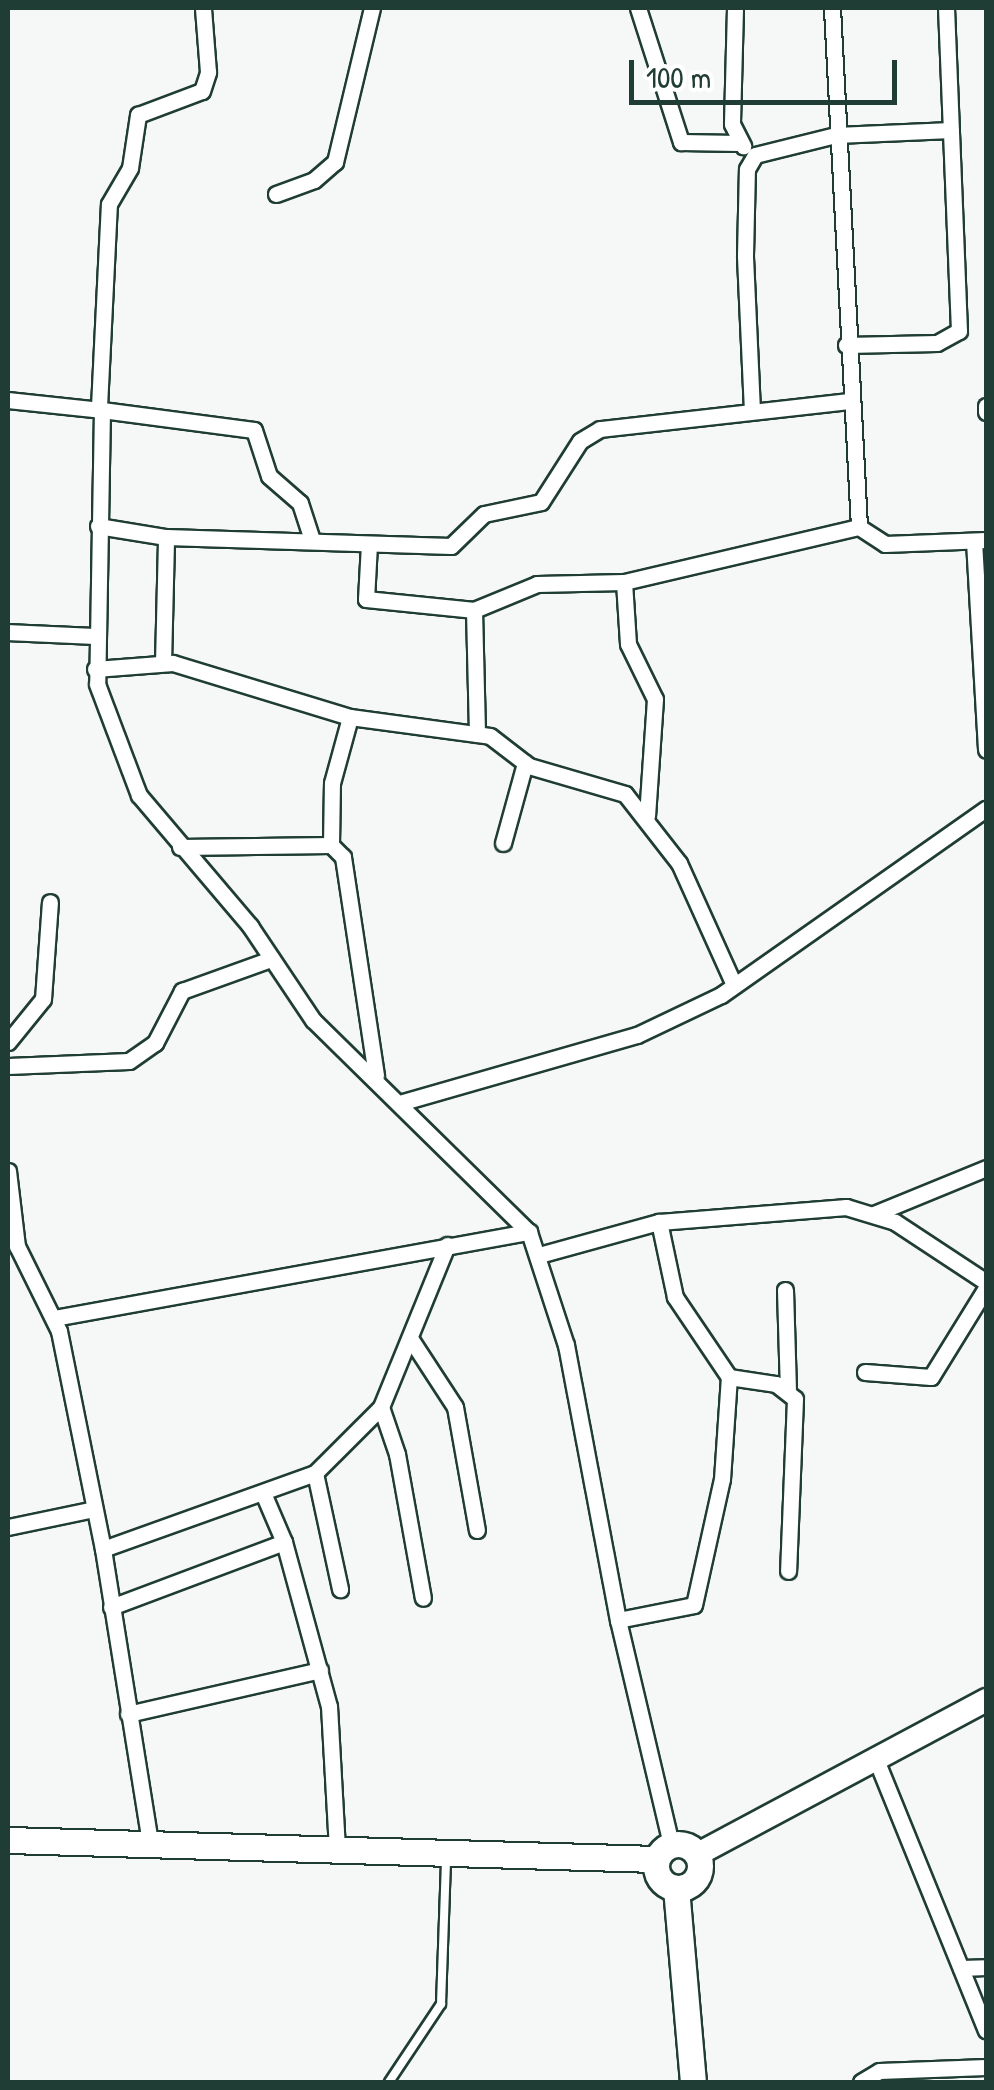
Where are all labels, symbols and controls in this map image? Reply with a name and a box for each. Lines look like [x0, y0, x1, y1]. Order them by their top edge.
scale bar [634, 40, 902, 102]
text: 100 m [646, 57, 711, 97]

